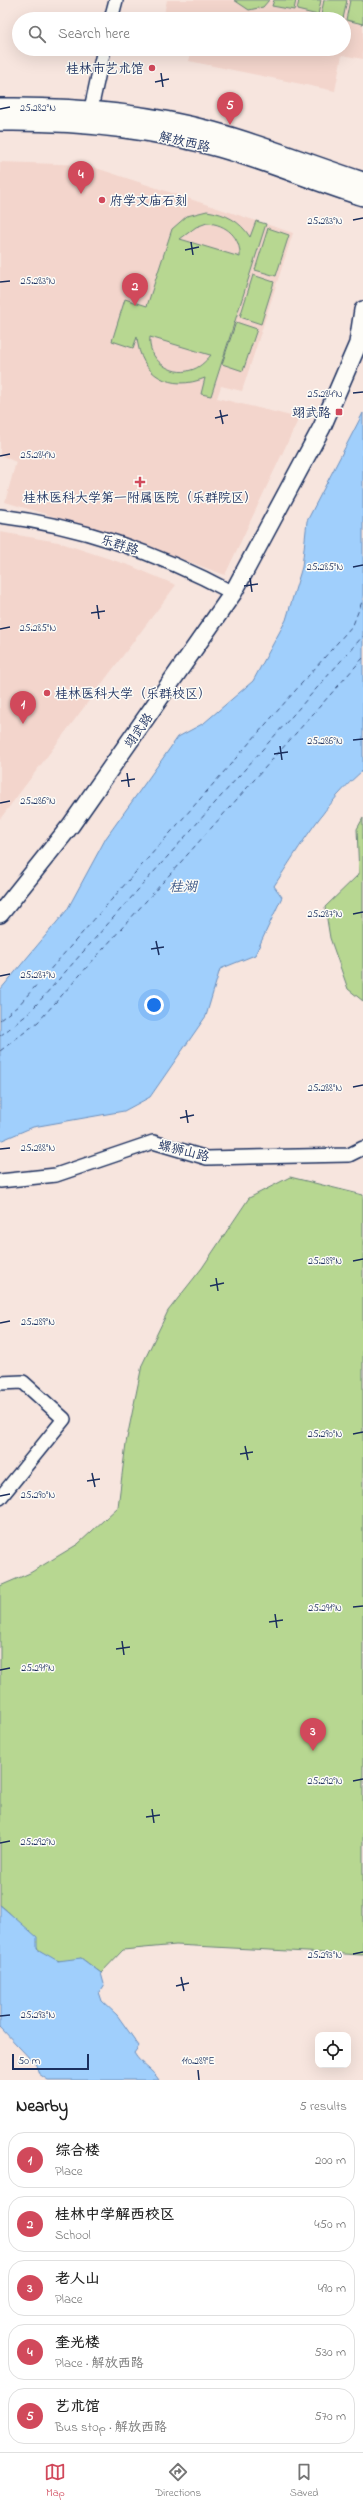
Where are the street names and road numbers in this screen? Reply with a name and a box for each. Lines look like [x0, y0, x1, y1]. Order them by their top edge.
street label: 解放西路 [157, 127, 212, 158]
street label: 乐群路 [98, 530, 141, 560]
street label: 翊武路 [120, 709, 158, 752]
street label: 螺狮山路 [156, 1136, 211, 1167]

